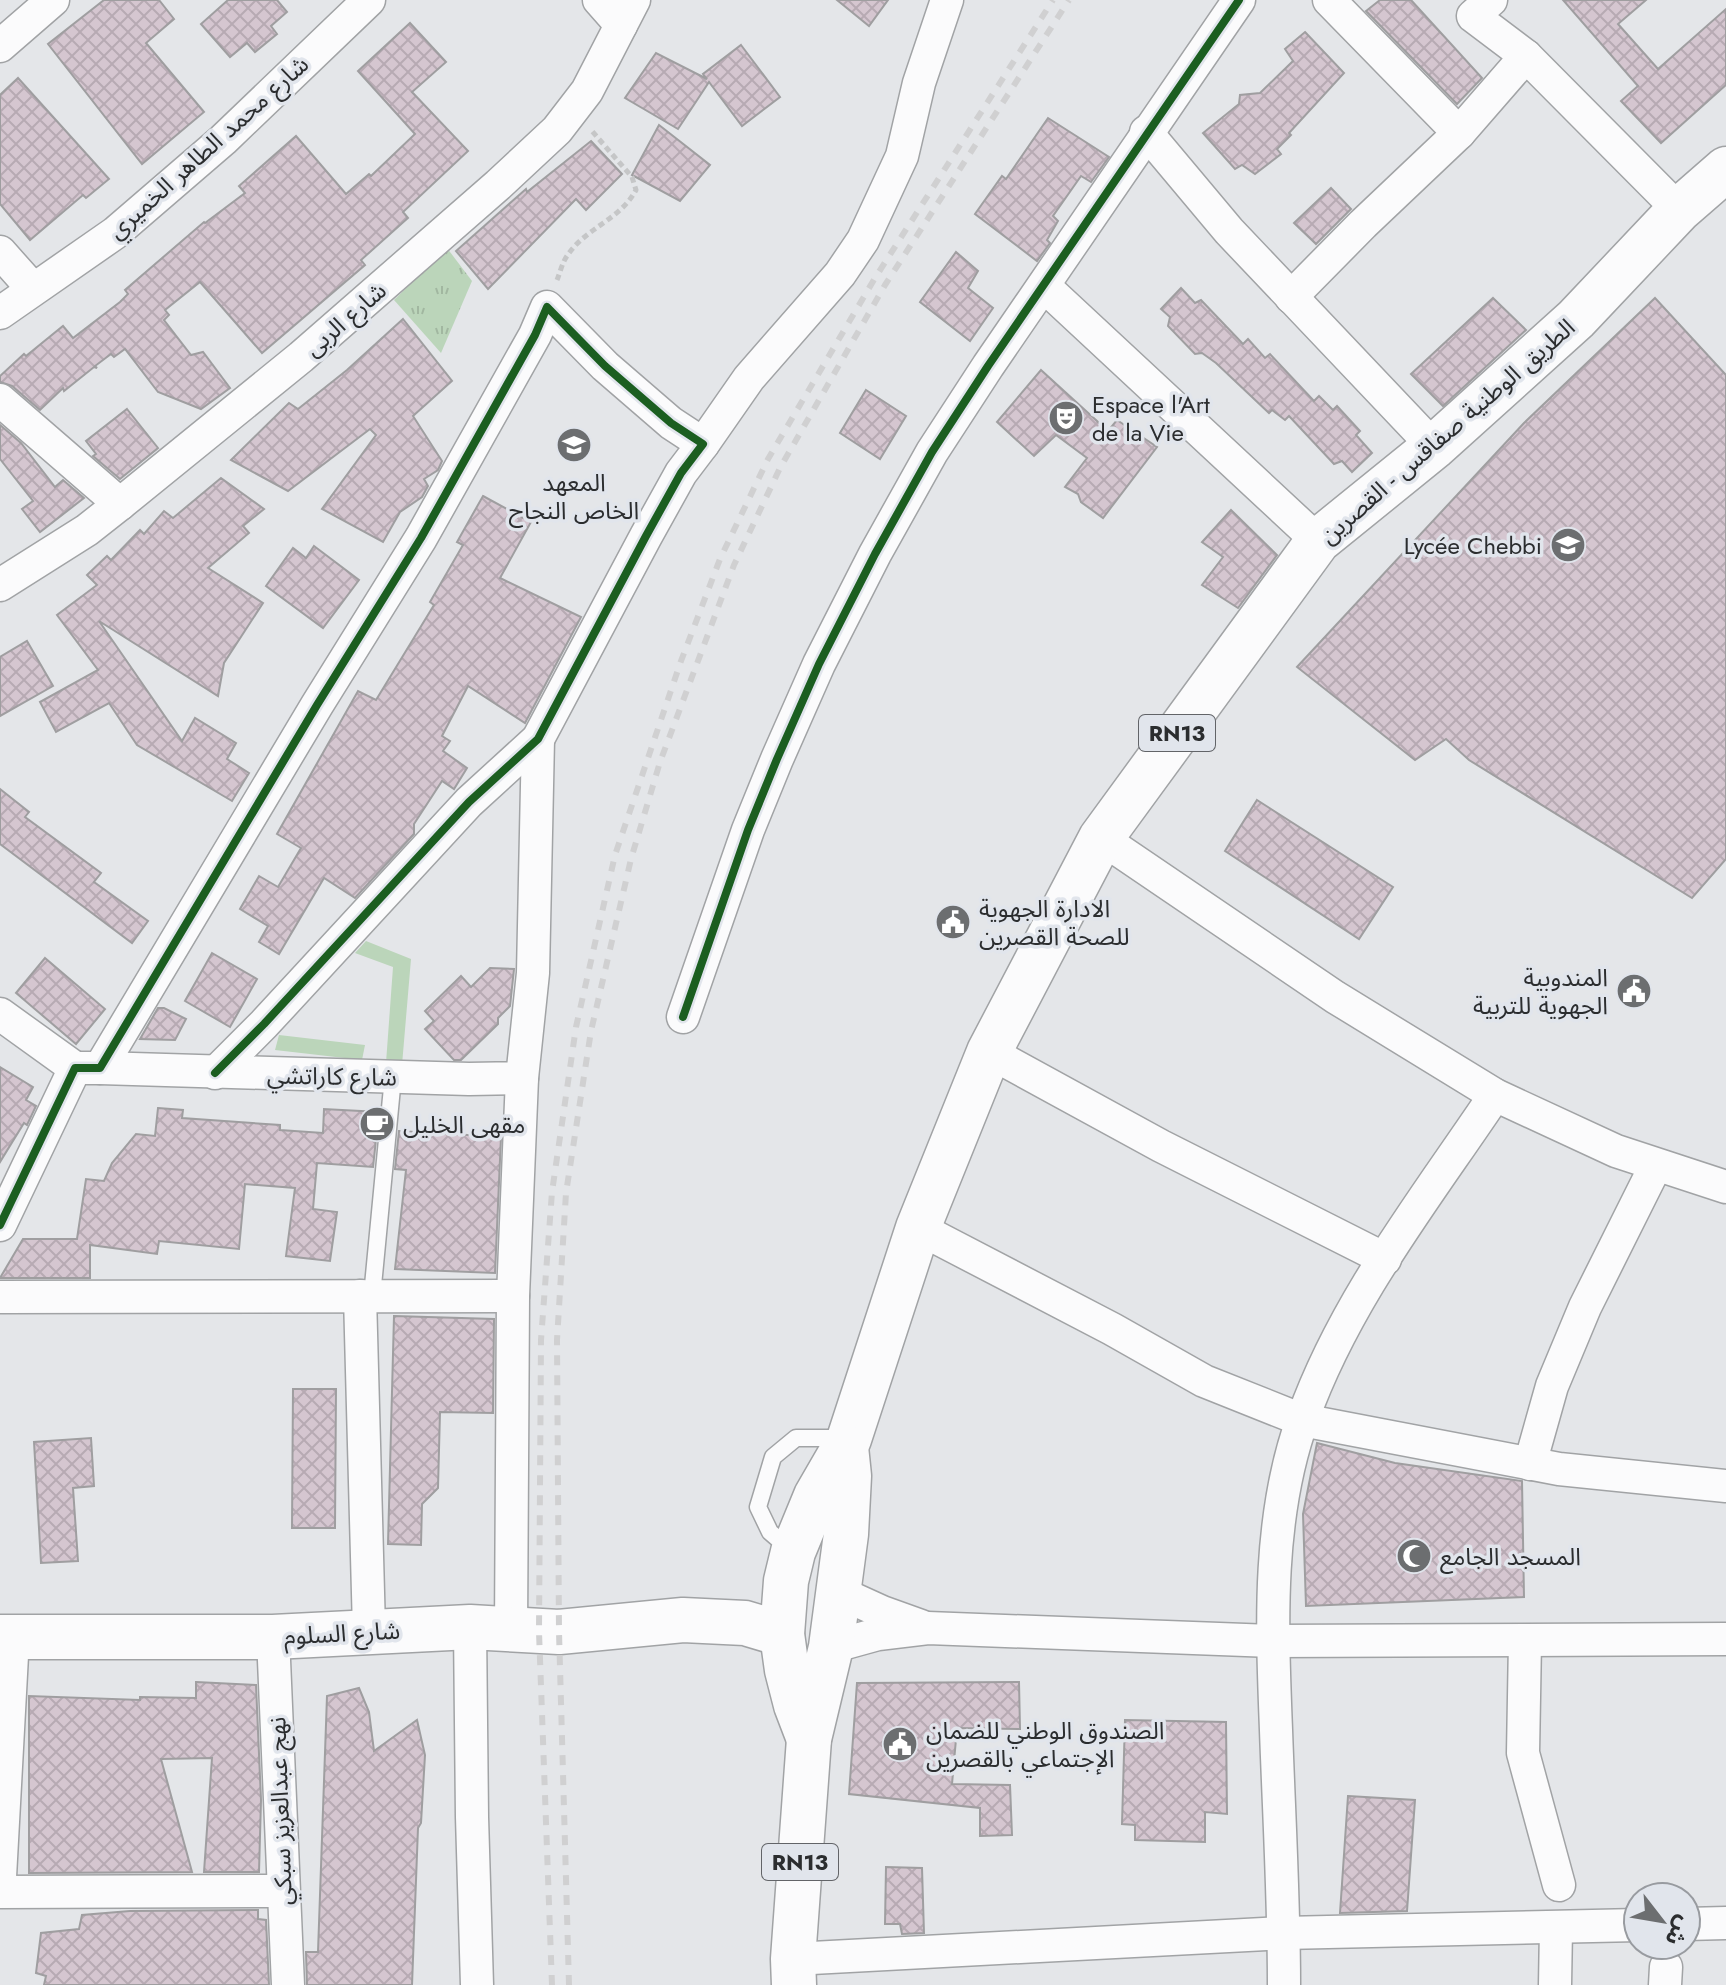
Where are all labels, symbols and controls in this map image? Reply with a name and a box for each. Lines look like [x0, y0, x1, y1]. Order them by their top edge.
street label: شارع محمد الطاهر الخميري [100, 47, 317, 248]
street label: شارع الربى [296, 273, 394, 365]
street label: الطريق الوطنية صفاقس - القصرين [1312, 310, 1582, 552]
place label: Espace l'Art de la Vie [1092, 387, 1210, 450]
theatre icon: Espace l'Art de la Vie [1047, 399, 1085, 437]
school or university icon: المعهد الخاص النجاح [555, 426, 593, 464]
place label: المعهد الخاص النجاح [509, 465, 639, 528]
school or university icon: Lycée Chebbi [1549, 526, 1587, 564]
place label: Lycée Chebbi [1404, 528, 1542, 563]
road number: RN13 [1139, 715, 1215, 751]
place label: الادارة الجهوية للصحة القصرين [979, 891, 1129, 954]
public building icon: الادارة الجهوية للصحة القصرين [934, 903, 972, 941]
place label: المندوبية الجهوية للتربية [1473, 960, 1608, 1023]
public building icon: المندوبية الجهوية للتربية [1615, 972, 1653, 1010]
street label: شارع كاراتشي [267, 1057, 397, 1096]
cafe icon: مقهى الخليل [358, 1105, 396, 1143]
place label: مقهى الخليل [403, 1107, 525, 1142]
mosque icon: المسجد الجامع [1395, 1537, 1433, 1575]
place label: المسجد الجامع [1440, 1539, 1581, 1574]
street label: شارع السلوم [283, 1612, 401, 1655]
place label: الصندوق الوطني للضمان الإجتماعي بالقصرين [926, 1713, 1164, 1777]
street label: نهج عبدالعزيز سبكي [259, 1716, 302, 1906]
public building icon: الصندوق الوطني للضمان الإجتماعي بالقصرين [881, 1725, 919, 1763]
road number: RN13 [762, 1844, 838, 1880]
north arrow [1622, 1881, 1702, 1961]
text: ش [1658, 1910, 1701, 1952]

